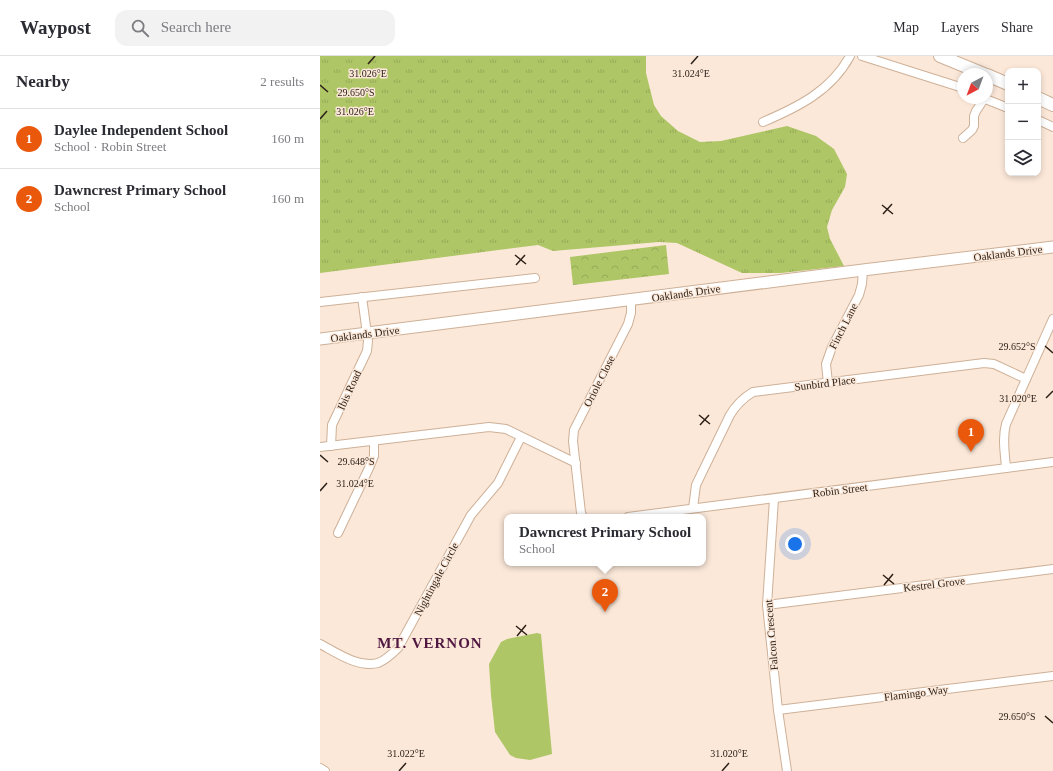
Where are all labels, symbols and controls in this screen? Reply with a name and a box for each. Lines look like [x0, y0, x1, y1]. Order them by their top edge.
search box [115, 10, 395, 46]
text: Waypost [20, 17, 91, 38]
icon: search [129, 17, 151, 39]
text: Search here [161, 19, 231, 35]
text: Map [893, 20, 919, 35]
text: Layers [941, 20, 979, 35]
text: Share [1001, 20, 1033, 35]
text: 31.026°E [349, 68, 387, 79]
text: 31.024°E [672, 68, 710, 79]
north arrow [957, 68, 993, 104]
map controls [1005, 68, 1041, 176]
button: + [1005, 68, 1041, 104]
text: Nearby [16, 72, 70, 91]
text: 2 results [260, 74, 304, 89]
text: 29.650°S [337, 87, 375, 98]
button: − [1005, 104, 1041, 140]
text: 31.026°E [336, 106, 374, 117]
text: Daylee Independent School [54, 122, 228, 138]
text: 1 [26, 131, 32, 146]
text: 160 m [271, 131, 304, 146]
text: School · Robin Street [54, 139, 166, 154]
button: layers [1005, 140, 1041, 176]
text: Dawncrest Primary School [54, 182, 226, 198]
text: 2 [26, 191, 32, 206]
text: 160 m [271, 191, 304, 206]
text: School [54, 199, 90, 214]
street label: Oaklands Drive [973, 243, 1043, 263]
street label: Oaklands Drive [651, 282, 721, 304]
street label: Finch Lane [826, 301, 860, 351]
street label: Oaklands Drive [330, 324, 400, 344]
text: 29.652°S [998, 341, 1036, 352]
street label: Oriole Close [581, 353, 617, 409]
street label: Ibis Road [335, 368, 364, 412]
street label: Sunbird Place [794, 373, 856, 393]
text: 31.020°E [999, 393, 1037, 404]
pin: 1 [958, 419, 984, 452]
text: 29.648°S [337, 456, 375, 467]
text: 31.024°E [336, 478, 374, 489]
street label: Robin Street [812, 481, 868, 499]
popup [504, 514, 706, 566]
text: Dawncrest Primary School [519, 524, 691, 540]
your location [785, 534, 805, 554]
street label: Nightingale Circle [412, 540, 460, 618]
text: School [519, 541, 555, 556]
street label: Kestrel Grove [902, 574, 966, 594]
pin: 2 [592, 579, 618, 612]
street label: Falcon Crescent [762, 599, 780, 671]
district label: MT. VERNON [377, 635, 483, 651]
street label: Flamingo Way [883, 683, 949, 703]
text: 29.650°S [998, 711, 1036, 722]
text: 31.022°E [387, 748, 425, 759]
text: 31.020°E [710, 748, 748, 759]

